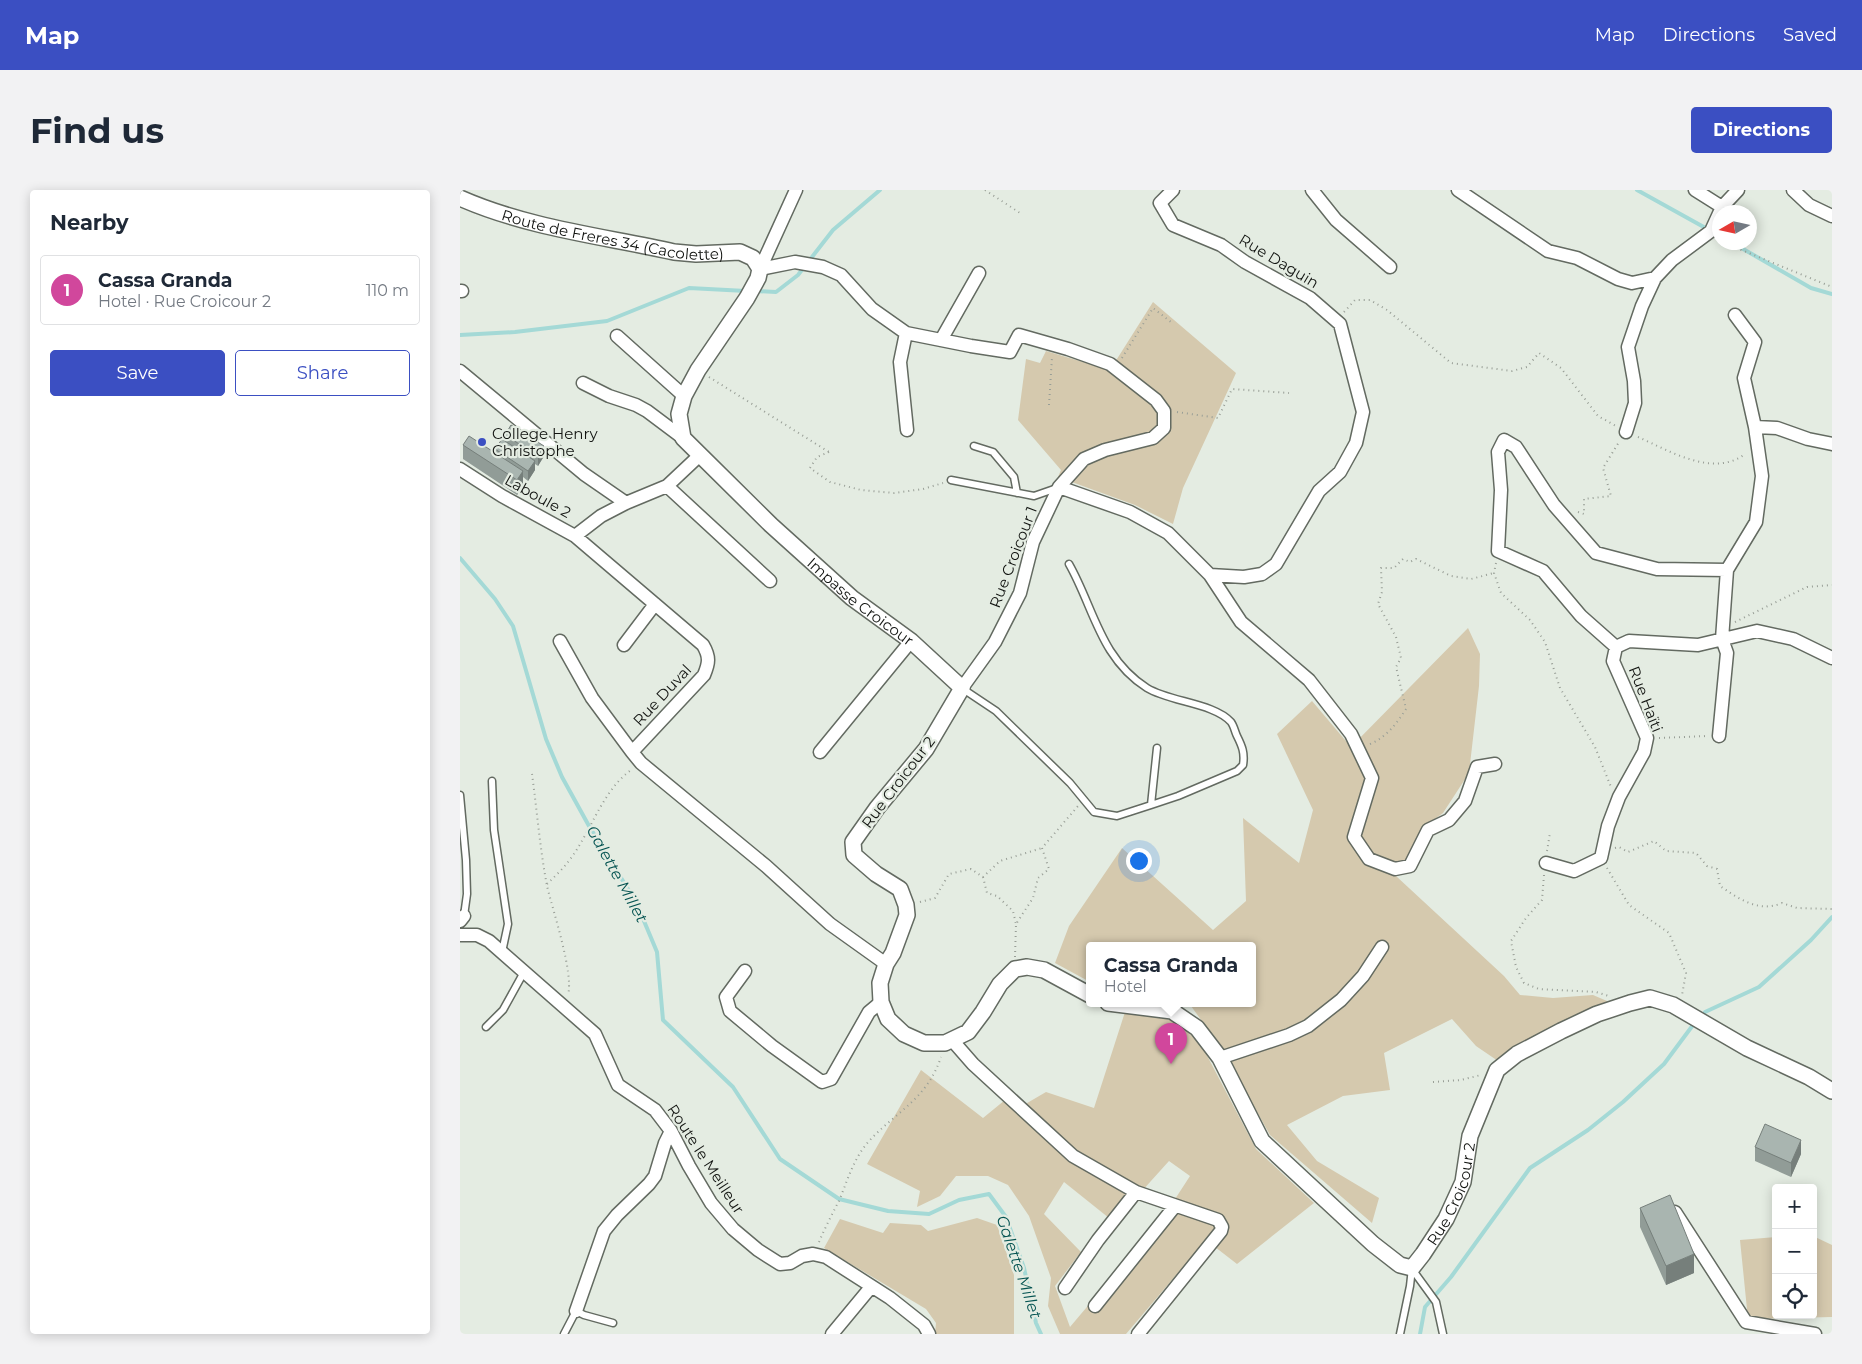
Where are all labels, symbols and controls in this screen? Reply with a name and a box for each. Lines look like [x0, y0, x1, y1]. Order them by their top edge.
text: Map [25, 21, 79, 50]
text: Map [1595, 24, 1635, 46]
text: Directions [1663, 24, 1755, 46]
text: Saved [1783, 24, 1837, 46]
button: Directions [1691, 107, 1832, 153]
text: Find us [30, 109, 164, 152]
street label: Route de Freres 34 (Cacolette) [499, 205, 724, 264]
north arrow [1712, 205, 1757, 250]
text: Nearby [50, 210, 129, 235]
street label: Rue Daguin [1236, 230, 1322, 292]
text: Cassa Granda [98, 269, 233, 292]
text: 1 [64, 281, 70, 300]
text: 110 m [366, 281, 409, 300]
text: Hotel · Rue Croicour 2 [98, 292, 271, 311]
button: Save [50, 350, 225, 396]
button: Share [235, 350, 410, 396]
place label: College Henry Christophe [492, 424, 598, 460]
marker: College Henry Christophe [476, 436, 488, 448]
street label: Laboule 2 [502, 470, 574, 522]
street label: Rue Croicour 1 [985, 504, 1041, 610]
street label: Impasse Croicour [804, 553, 918, 649]
street label: Rue Duval [629, 660, 695, 730]
street label: Rue Haïti [1625, 663, 1667, 735]
street label: Rue Croicour 2 [857, 732, 939, 832]
water label: Galette Millet [583, 822, 652, 926]
your location [1126, 848, 1152, 874]
popup [1086, 942, 1256, 1007]
text: Cassa Granda [1104, 954, 1238, 977]
text: Hotel [1104, 977, 1147, 996]
pin: 1 [1155, 1023, 1187, 1064]
street label: Route le Meilleur [663, 1101, 749, 1217]
street label: Rue Croicour 2 [1422, 1141, 1478, 1249]
map controls [1772, 1184, 1817, 1319]
button: + [1772, 1184, 1817, 1229]
water label: Galette Millet [992, 1213, 1046, 1322]
button: − [1772, 1229, 1817, 1274]
button: locate [1772, 1274, 1817, 1319]

